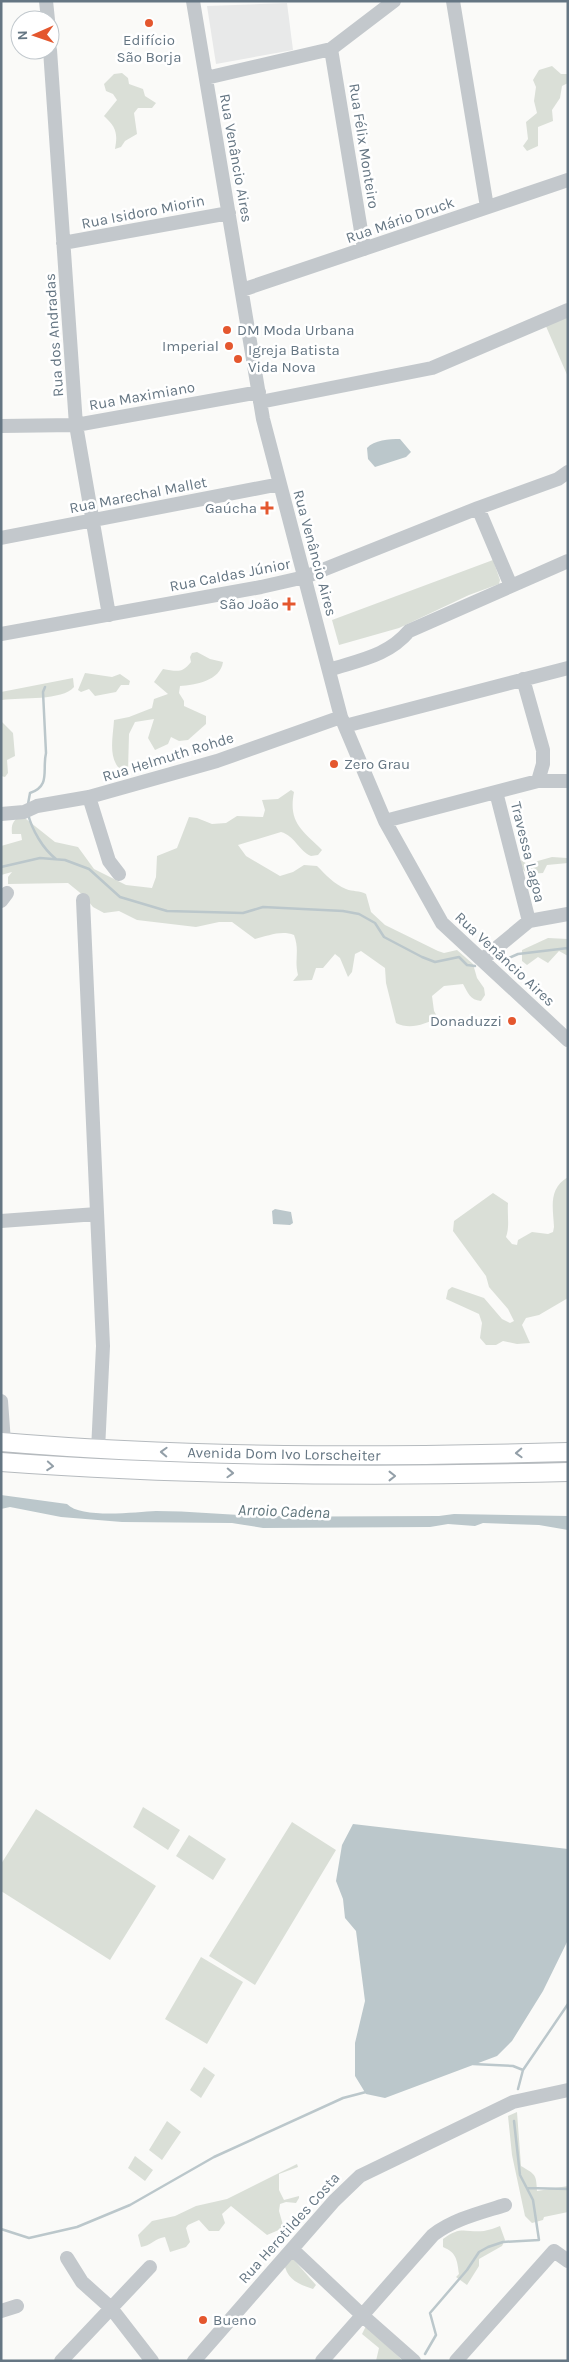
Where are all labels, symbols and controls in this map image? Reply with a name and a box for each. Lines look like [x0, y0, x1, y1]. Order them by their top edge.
north arrow [10, 10, 60, 60]
marker: Edifício São Borja [143, 17, 155, 29]
text: N [14, 30, 31, 41]
place label: Edifício São Borja [117, 31, 182, 66]
street label: Rua Félix Monteiro [345, 82, 383, 210]
street label: Rua Venâncio Aires [216, 92, 256, 224]
street label: Rua Isidoro Miorin [80, 191, 206, 233]
street label: Rua Mário Druck [344, 193, 456, 247]
street label: Rua dos Andradas [41, 273, 67, 397]
place label: DM Moda Urbana [237, 321, 354, 339]
marker: DM Moda Urbana [221, 324, 233, 336]
place label: Imperial [162, 337, 219, 355]
marker: Imperial [223, 340, 235, 352]
place label: Igreja Batista Vida Nova [248, 341, 340, 376]
marker: Igreja Batista Vida Nova [232, 353, 244, 365]
street label: Rua Maximiano [88, 378, 196, 414]
street label: Rua Marechal Mallet [68, 473, 209, 517]
street label: Rua Venâncio Aires [289, 488, 341, 618]
place label: Gaúcha [205, 499, 257, 517]
marker: Gaúcha [261, 502, 273, 514]
street label: Rua Caldas Júnior [168, 554, 292, 596]
place label: São João [219, 595, 279, 613]
marker: São João [283, 598, 295, 610]
street label: Rua Helmuth Rohde [100, 728, 236, 786]
place label: Zero Grau [344, 755, 410, 773]
marker: Zero Grau [328, 758, 340, 770]
street label: Travessa Lagoa [507, 800, 549, 904]
street label: Rua Venâncio Aires [451, 908, 559, 1010]
place label: Donaduzzi [430, 1012, 502, 1030]
marker: Donaduzzi [506, 1015, 518, 1027]
street label: Avenida Dom Ivo Lorscheiter [187, 1443, 381, 1465]
one-way arrow [160, 1447, 168, 1458]
one-way arrow [515, 1448, 523, 1459]
one-way arrow [46, 1460, 54, 1471]
one-way arrow [226, 1468, 234, 1479]
one-way arrow [388, 1471, 396, 1481]
water label: Arroio Cadena [238, 1500, 330, 1522]
street label: Rua Herotildes Costa [234, 2169, 344, 2287]
place label: Bueno [213, 2311, 256, 2329]
marker: Bueno [197, 2314, 209, 2326]

